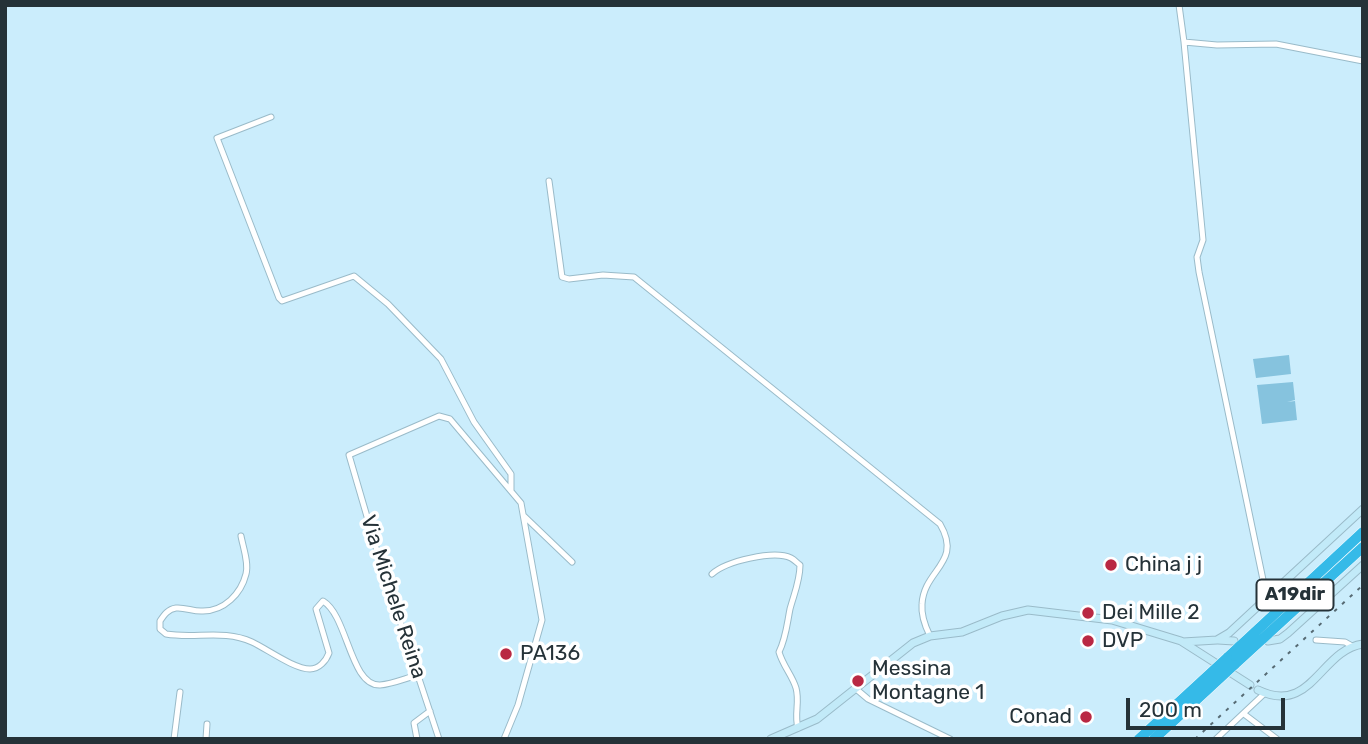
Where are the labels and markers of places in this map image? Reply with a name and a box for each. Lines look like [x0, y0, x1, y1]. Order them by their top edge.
place label: China j j [1125, 552, 1202, 578]
marker: China j j [1103, 557, 1119, 573]
place label: Dei Mille 2 [1102, 600, 1200, 626]
marker: Dei Mille 2 [1080, 605, 1096, 621]
place label: DVP [1102, 628, 1143, 654]
marker: DVP [1080, 633, 1096, 649]
place label: PA136 [520, 641, 580, 667]
marker: PA136 [498, 646, 514, 662]
place label: Messina Montagne 1 [872, 656, 984, 706]
marker: Messina Montagne 1 [850, 673, 866, 689]
place label: Conad [1009, 704, 1072, 730]
marker: Conad [1078, 709, 1094, 725]

